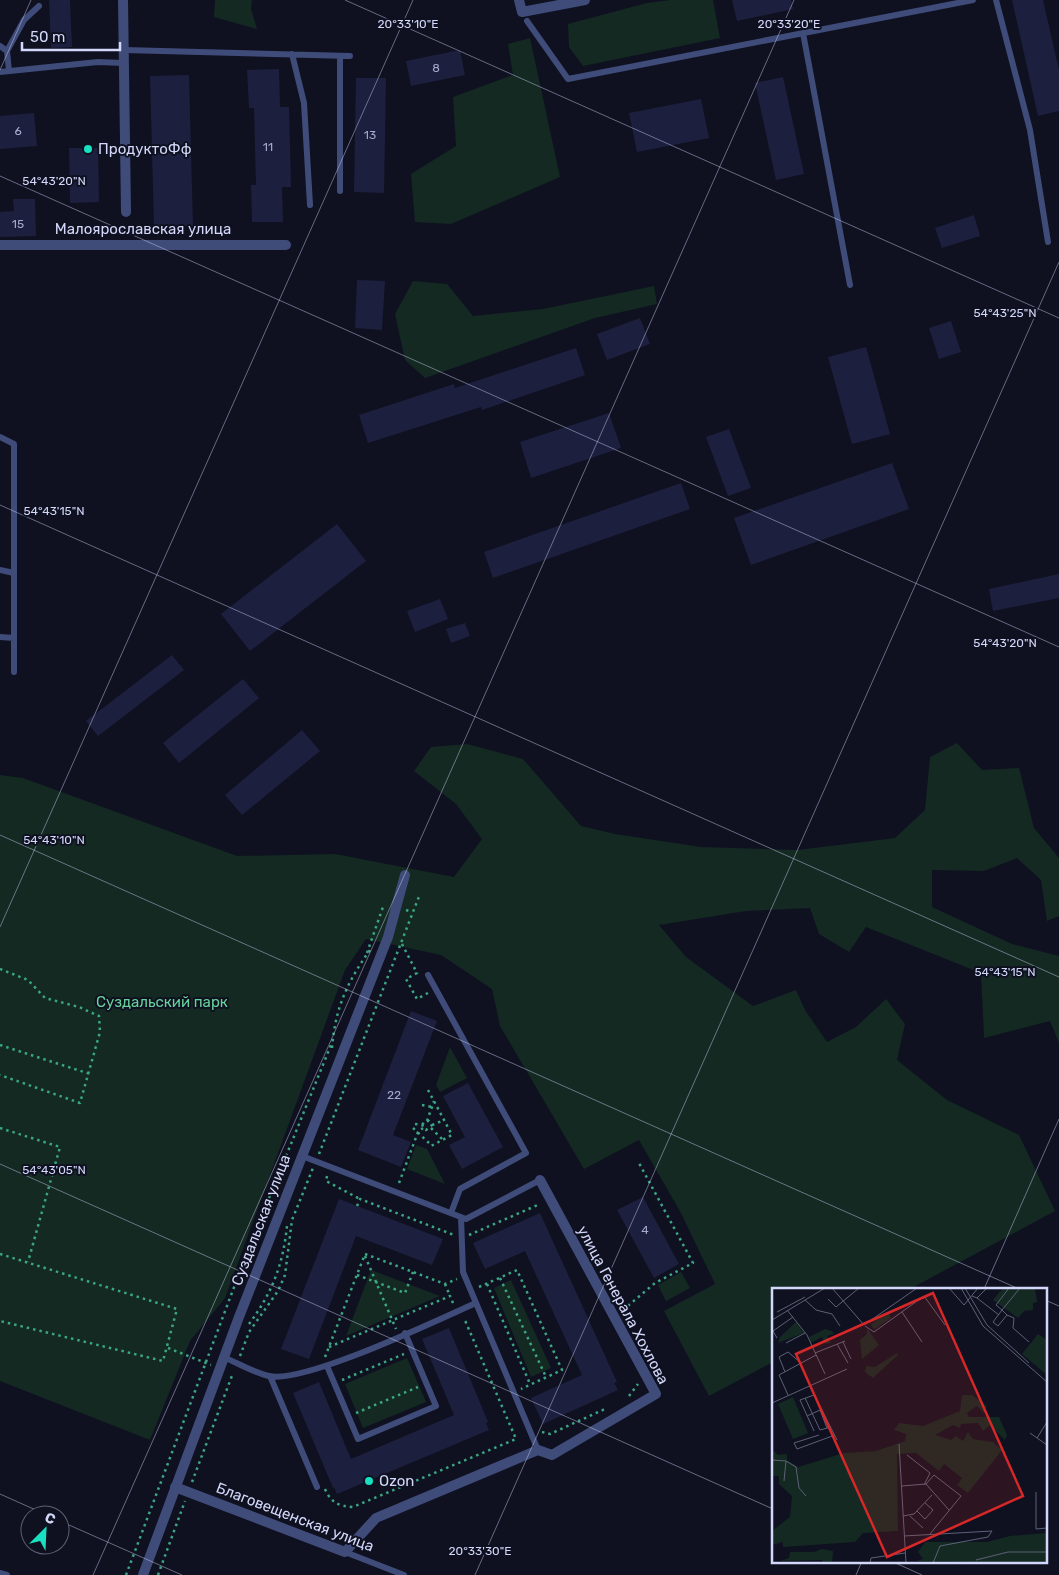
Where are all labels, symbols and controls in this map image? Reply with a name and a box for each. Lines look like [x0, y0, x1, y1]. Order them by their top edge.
text: 20°33'10"E [378, 17, 438, 31]
text: 20°33'20"E [758, 17, 820, 31]
scale bar [22, 20, 120, 52]
text: 50 m [30, 28, 65, 46]
house number: 8 [432, 61, 440, 75]
house number: 6 [14, 124, 22, 138]
house number: 13 [364, 128, 376, 142]
place label: ПродуктоФф [98, 140, 191, 158]
house number: 11 [263, 140, 273, 154]
marker: ПродуктоФф [82, 143, 94, 155]
text: 54°43'20"N [22, 174, 86, 188]
house number: 15 [12, 217, 24, 231]
street label: Малоярославская улица [55, 220, 231, 238]
text: 54°43'25"N [973, 306, 1037, 320]
text: 54°43'15"N [23, 504, 85, 518]
text: 54°43'20"N [973, 636, 1037, 650]
text: 54°43'10"N [23, 833, 85, 847]
text: 54°43'15"N [974, 965, 1036, 979]
park label: Суздальский парк [96, 993, 228, 1011]
house number: 22 [387, 1088, 401, 1102]
street label: Суздальская улица [228, 1152, 294, 1288]
text: 54°43'05"N [22, 1163, 86, 1177]
street label: улица Генерала Хохлова [574, 1223, 672, 1387]
house number: 4 [641, 1223, 649, 1237]
inset map [772, 1288, 1046, 1562]
place label: Ozon [379, 1472, 414, 1490]
marker: Ozon [363, 1475, 375, 1487]
street label: Благовещенская улица [214, 1479, 376, 1555]
north arrow [20, 1505, 70, 1555]
text: С [42, 1509, 58, 1528]
text: 20°33'30"E [449, 1544, 511, 1558]

